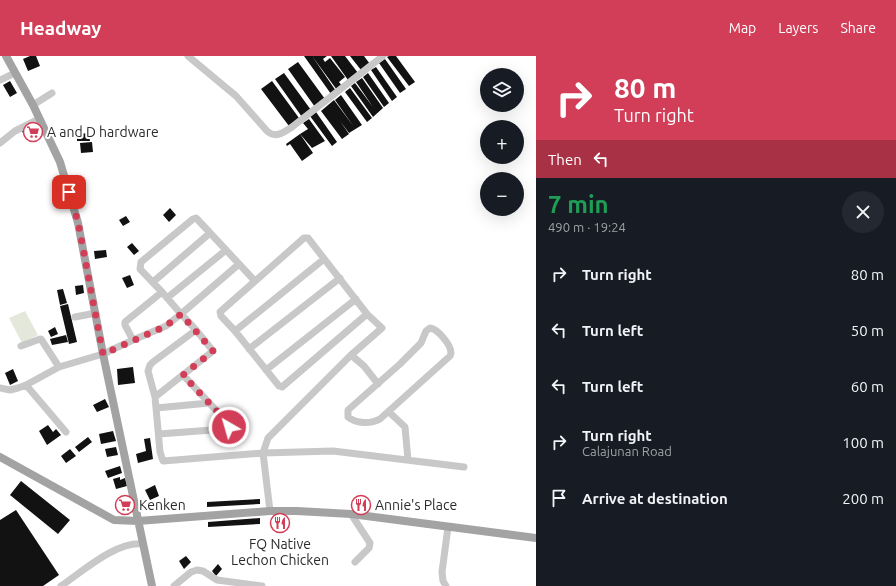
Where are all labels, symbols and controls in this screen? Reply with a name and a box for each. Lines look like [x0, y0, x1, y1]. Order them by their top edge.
text: Headway [20, 17, 101, 39]
text: Map [729, 20, 756, 36]
text: Layers [778, 20, 818, 36]
text: Share [840, 20, 876, 36]
map controls [480, 68, 524, 216]
button: layers [480, 68, 524, 112]
icon: right [548, 72, 600, 124]
text: 80 m [614, 72, 676, 103]
text: Turn right [614, 105, 694, 125]
button: + [480, 120, 524, 164]
supermarket icon: A and D hardware [22, 121, 44, 143]
place label: A and D hardware [47, 124, 159, 140]
icon: left [590, 148, 612, 170]
text: Then [548, 151, 582, 168]
button: − [480, 172, 524, 216]
pin [52, 175, 86, 209]
icon: arrive [58, 181, 80, 203]
text: 7 min [548, 191, 609, 218]
button: close [842, 191, 884, 233]
text: 490 m · 19:24 [548, 220, 626, 234]
icon: right [548, 263, 570, 285]
text: Turn right [582, 266, 652, 283]
text: 80 m [851, 266, 884, 283]
icon: left [548, 319, 570, 341]
text: Turn left [582, 322, 643, 339]
text: 50 m [851, 322, 884, 339]
icon: left [548, 375, 570, 397]
text: Turn left [582, 378, 643, 395]
text: 60 m [851, 378, 884, 395]
position arrow [208, 406, 250, 448]
text: Turn right [582, 427, 652, 444]
icon: right [548, 431, 570, 453]
text: 100 m [842, 434, 884, 451]
text: Calajunan Road [582, 444, 672, 458]
icon: arrive [548, 487, 570, 509]
text: Arrive at destination [582, 490, 728, 507]
text: 200 m [842, 490, 884, 507]
supermarket icon: Kenken [114, 494, 136, 516]
restaurant icon: Annie's Place [350, 494, 372, 516]
place label: Kenken [139, 497, 186, 513]
place label: Annie's Place [375, 497, 457, 513]
restaurant icon: FQ Native Lechon Chicken [269, 512, 291, 534]
place label: FQ Native Lechon Chicken [231, 536, 329, 568]

